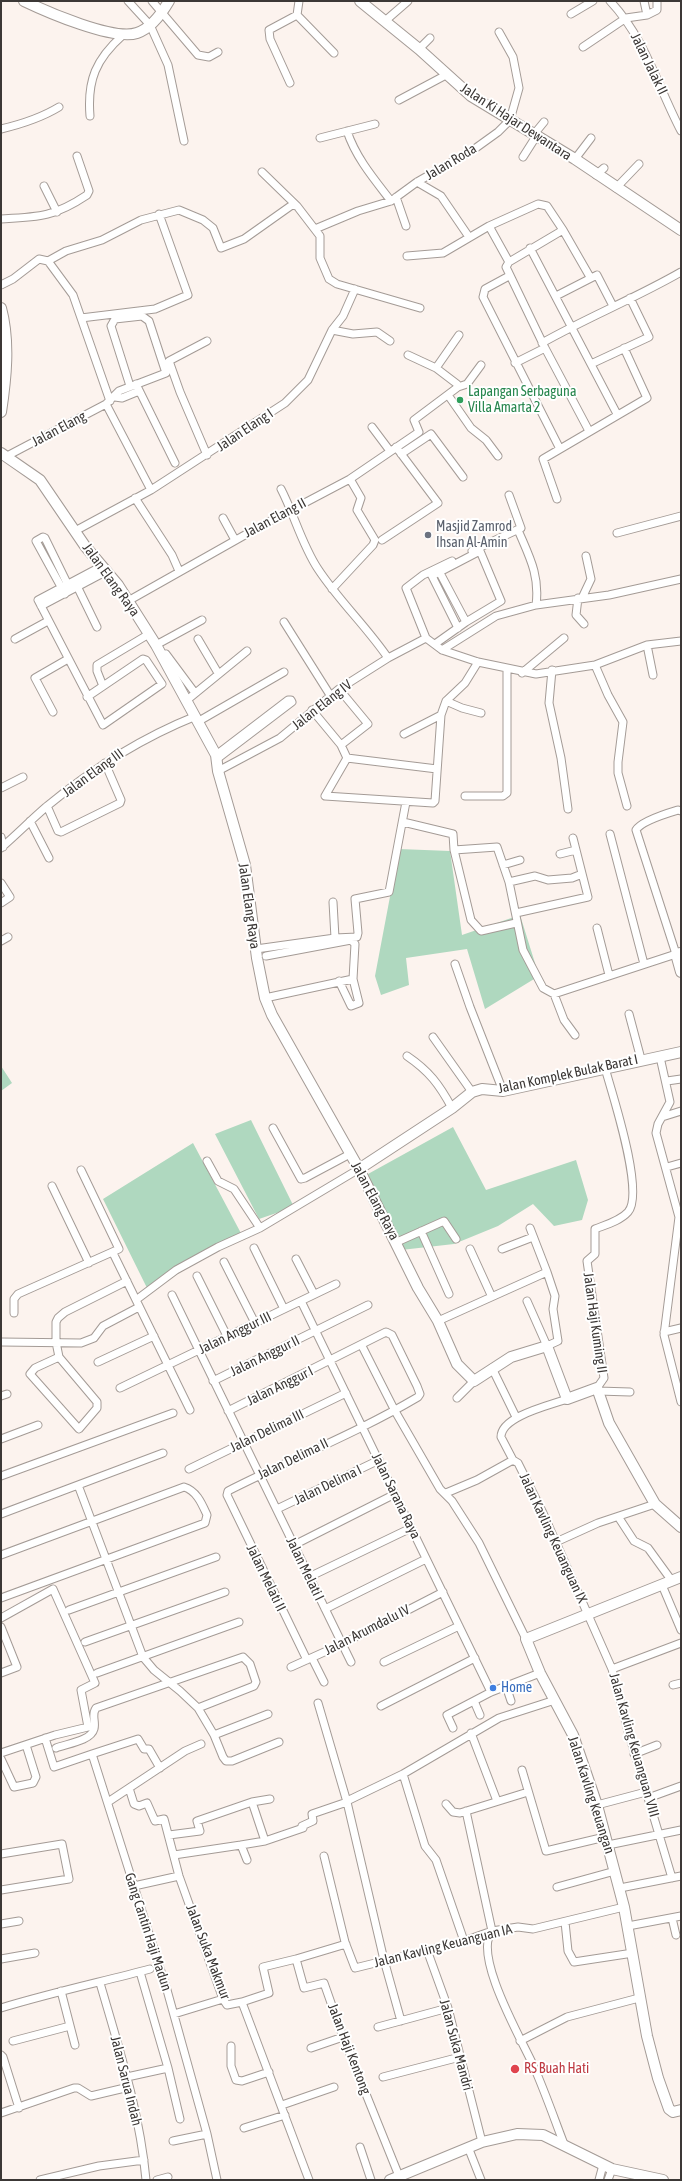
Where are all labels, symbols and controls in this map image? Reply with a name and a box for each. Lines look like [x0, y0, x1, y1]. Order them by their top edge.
street label: Jalan Jalak II [627, 31, 671, 97]
street label: Jalan Ki Hajar Dewantara [457, 80, 575, 164]
street label: Jalan Roda [422, 140, 480, 184]
place label: Lapangan Serbaguna Villa Amarta 2 [468, 384, 576, 416]
marker: Lapangan Serbaguna Villa Amarta 2 [455, 395, 465, 405]
street label: Jalan Elang I [214, 405, 276, 455]
street label: Jalan Elang [29, 408, 89, 450]
street label: Jalan Elang II [241, 495, 309, 541]
place label: Masjid Zamrod Ihsan Al-Amin [436, 519, 512, 552]
marker: Masjid Zamrod Ihsan Al-Amin [423, 530, 433, 540]
street label: Jalan Elang Raya [79, 540, 143, 620]
street label: Jalan Elang IV [289, 676, 355, 734]
street label: Jalan Elang III [59, 745, 127, 801]
street label: Jalan Elang Raya [235, 862, 263, 950]
street label: Jalan Komplek Bulak Barat I [497, 1051, 639, 1097]
street label: Jalan Elang Raya [347, 1159, 403, 1243]
street label: Jalan Haji Kuming II [580, 1272, 610, 1374]
street label: Jalan Anggur III [196, 1308, 274, 1358]
street label: Jalan Anggur II [227, 1332, 303, 1380]
street label: Jalan Anggur I [244, 1363, 316, 1409]
street label: Jalan Delima III [227, 1406, 307, 1456]
street label: Jalan Delima II [255, 1435, 331, 1483]
street label: Jalan Sarana Raya [368, 1450, 424, 1542]
street label: Jalan Delima I [291, 1461, 365, 1509]
street label: Jalan Kavling Keuanguan IX [516, 1470, 590, 1606]
street label: Jalan Melati I [282, 1534, 328, 1604]
street label: Jalan Melati II [243, 1542, 289, 1614]
street label: Jalan Arumdalu IV [321, 1601, 413, 1659]
street label: Jalan Kavling Keuanguan VIII [605, 1671, 663, 1819]
place label: Home [501, 1680, 532, 1696]
marker: Home [488, 1683, 498, 1693]
street label: Jalan Kavling Keuangan [564, 1734, 618, 1856]
street label: Gang Cantin Haji Madun [121, 1871, 175, 1993]
street label: Jalan Suka Makmur [182, 1902, 234, 2002]
street label: Jalan Kavling Keuanguan IA [372, 1921, 514, 1971]
street label: Jalan Suka Mandri [436, 1998, 476, 2092]
street label: Jalan Haji Kentong [324, 2001, 374, 2097]
street label: Jalan Sarua Indah [107, 2034, 145, 2128]
place label: RS Buah Hati [524, 2061, 589, 2077]
marker: RS Buah Hati [509, 2063, 521, 2075]

